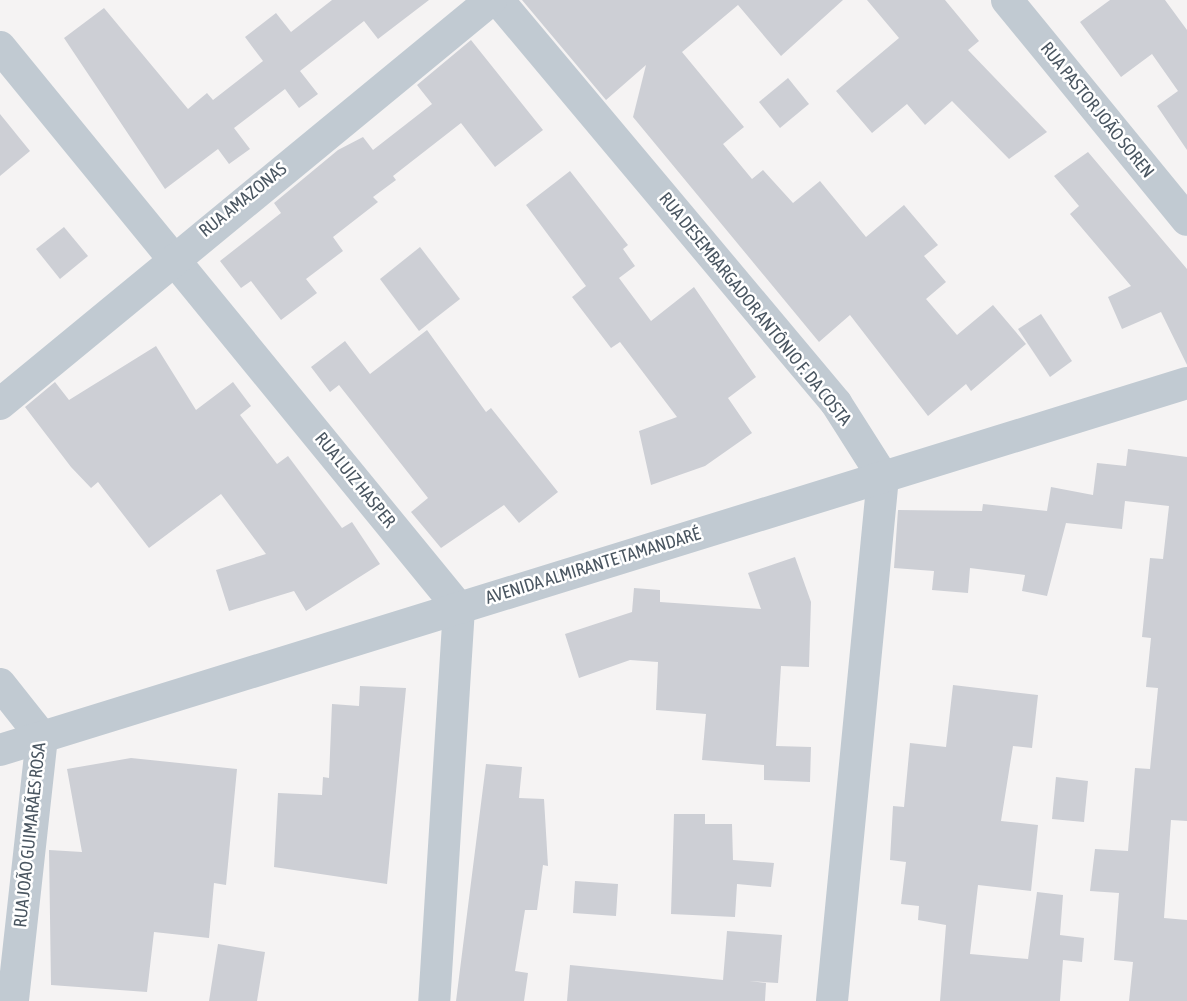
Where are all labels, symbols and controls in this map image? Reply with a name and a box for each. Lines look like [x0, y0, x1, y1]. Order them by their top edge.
street label: RUA PASTOR JOÃO SOREN [1036, 38, 1158, 182]
street label: RUA AMAZONAS [195, 158, 291, 242]
street label: RUA DESEMBARGADOR ANTÔNIO F. DA COSTA [654, 188, 856, 430]
street label: RUA LUIZ HASPER [310, 428, 400, 532]
street label: AVENIDA ALMIRANTE TAMANDARÉ [483, 523, 703, 609]
street label: RUA JOÃO GUIMARÃES ROSA [10, 741, 50, 929]

